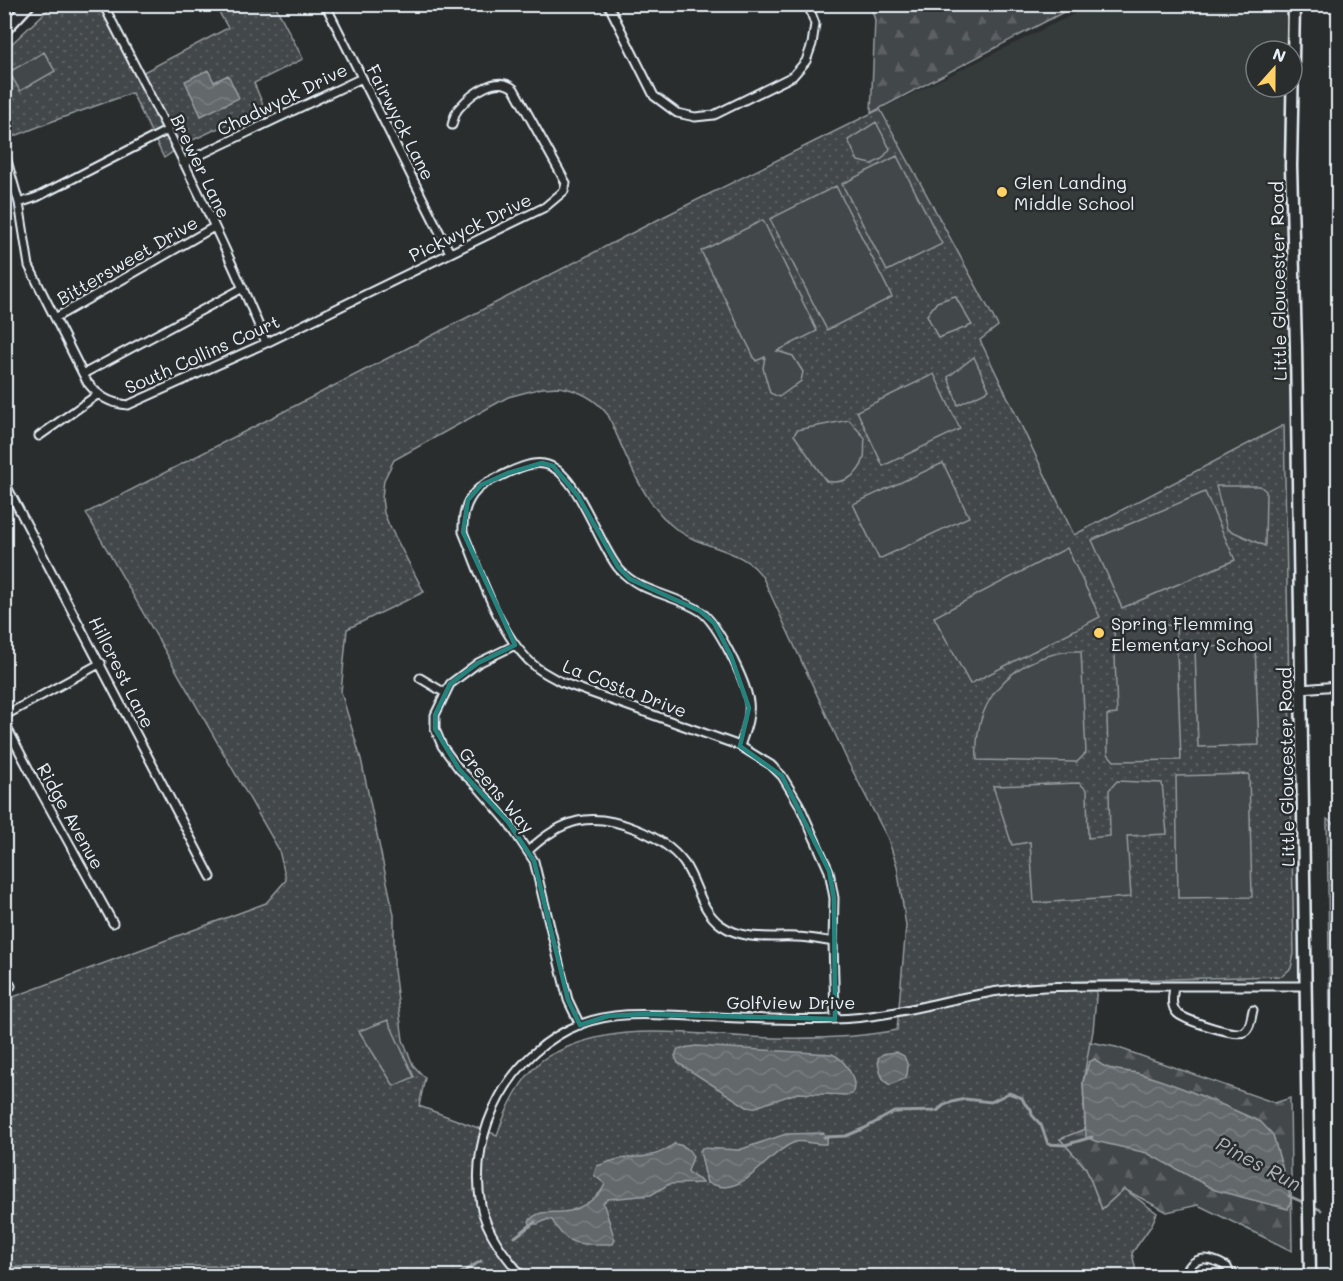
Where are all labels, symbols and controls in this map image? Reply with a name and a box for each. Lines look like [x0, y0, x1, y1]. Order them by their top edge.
north arrow [1244, 39, 1304, 99]
text: N [1270, 43, 1289, 67]
street label: Chadwyck Drive [213, 57, 351, 141]
street label: Fairwyck Lane [362, 60, 440, 184]
street label: Brewer Lane [165, 110, 237, 222]
place label: Glen Landing Middle School [1014, 170, 1135, 215]
street label: Little Gloucester Road [1264, 181, 1292, 381]
marker: Glen Landing Middle School [995, 185, 1009, 199]
street label: Pickwyck Drive [405, 187, 535, 267]
street label: Bittersweet Drive [52, 210, 202, 310]
street label: South Collins Court [121, 309, 283, 399]
place label: Spring Flemming Elementary School [1111, 611, 1273, 656]
street label: Hillcrest Lane [84, 612, 160, 732]
marker: Spring Flemming Elementary School [1092, 626, 1106, 640]
street label: La Costa Drive [559, 653, 691, 723]
street label: Little Gloucester Road [1272, 667, 1300, 867]
street label: Greens Way [454, 742, 540, 838]
street label: Ridge Avenue [32, 759, 110, 873]
street label: Golfview Drive [726, 990, 856, 1014]
water label: Pines Run [1212, 1130, 1306, 1196]

